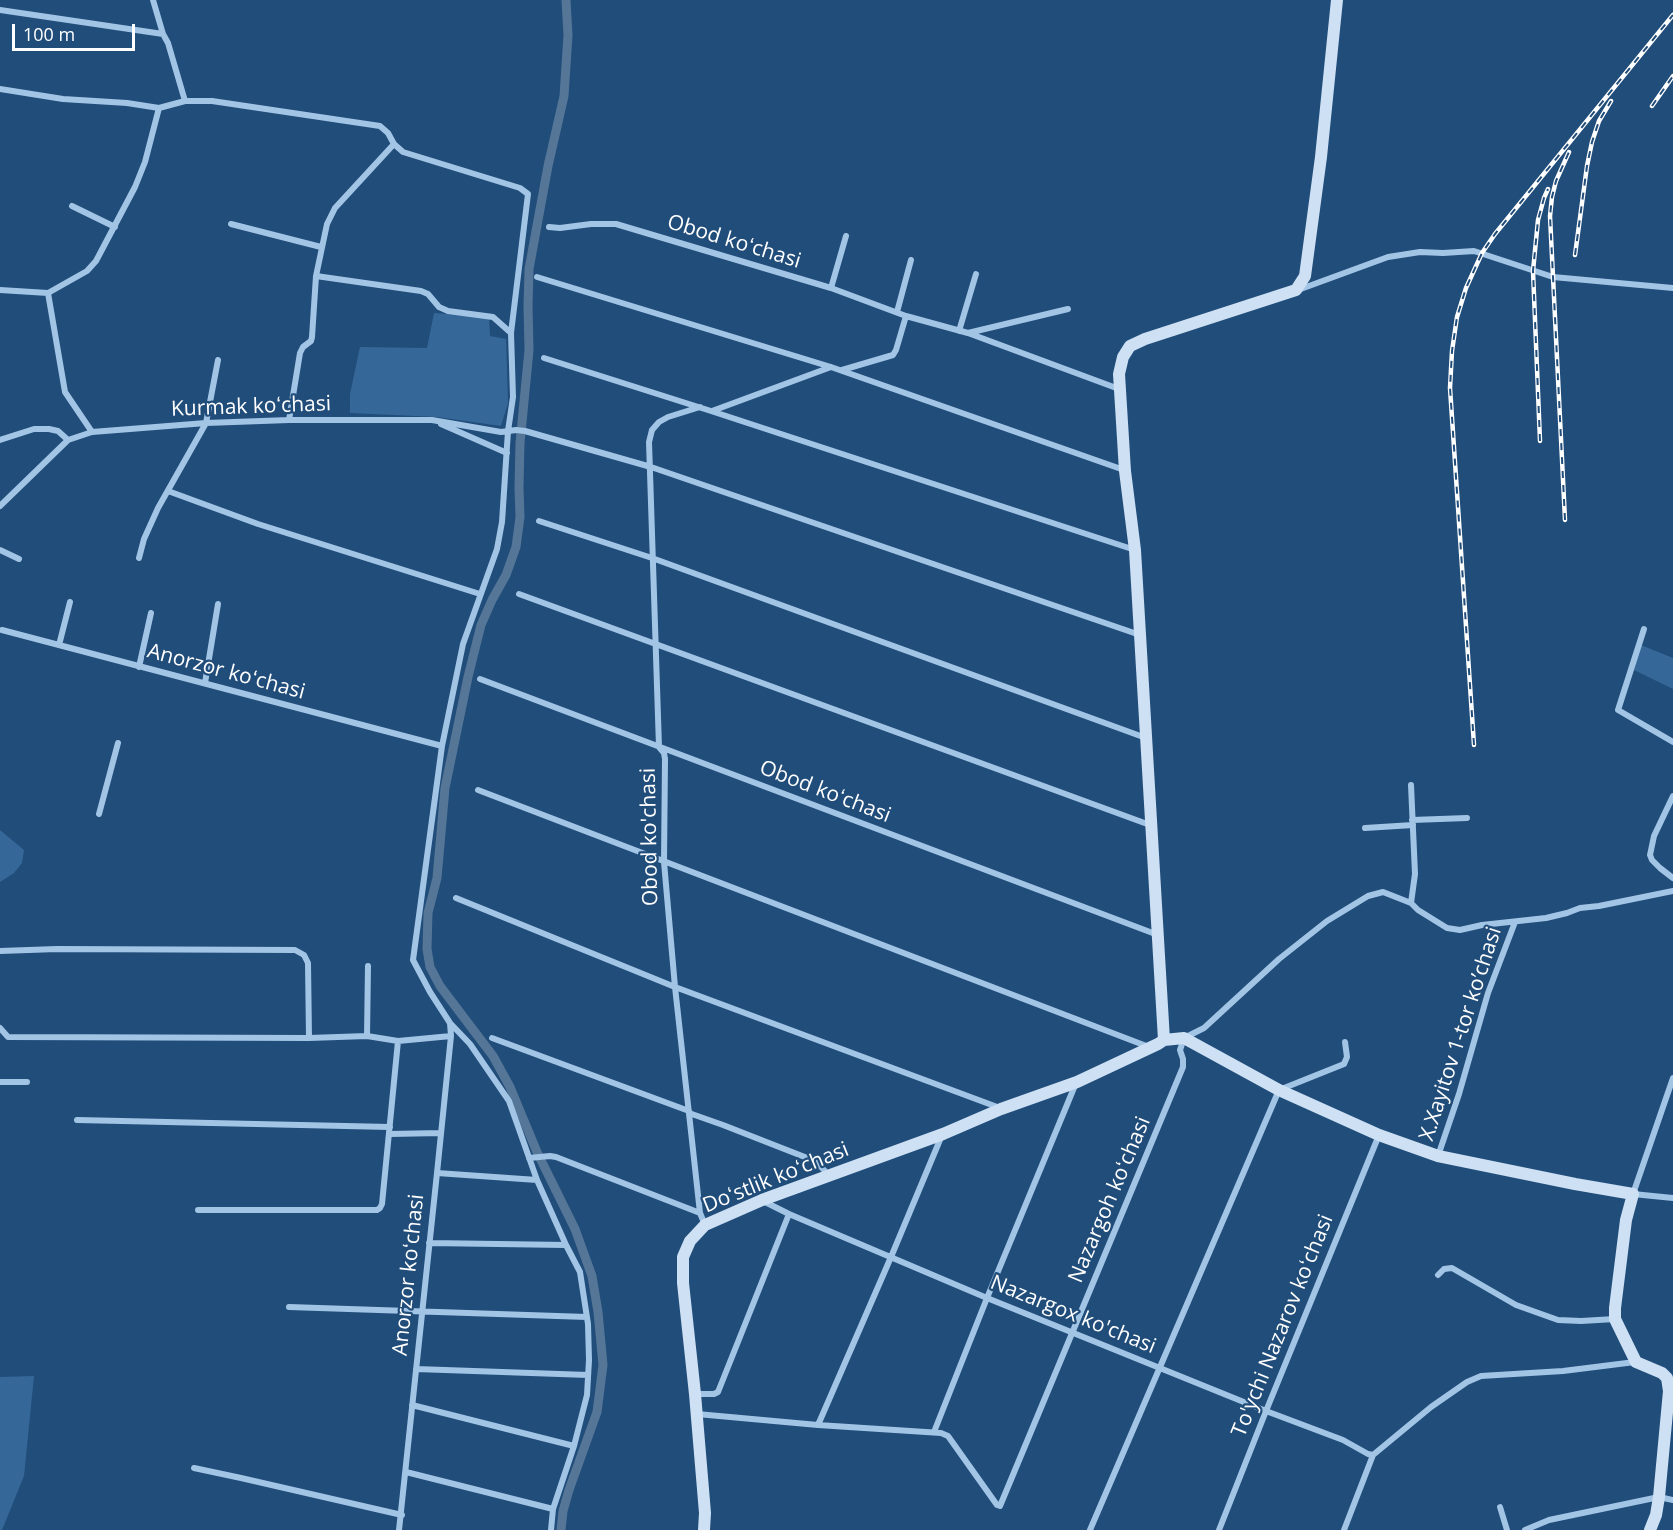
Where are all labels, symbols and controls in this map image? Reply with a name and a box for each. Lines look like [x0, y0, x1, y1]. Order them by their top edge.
scale bar [15, 12, 138, 50]
text: 100 m [23, 22, 75, 46]
street label: Obod koʻchasi [664, 210, 804, 274]
street label: Kurmak koʻchasi [171, 392, 331, 422]
street label: Anorzor koʻchasi [144, 639, 308, 705]
street label: Obod koʻchasi [756, 755, 894, 829]
street label: Obod ko'chasi [636, 768, 664, 906]
street label: X.Xayitov 1-tor koʼchasi [1415, 924, 1507, 1144]
street label: Nazargoh koʻchasi [1064, 1113, 1156, 1287]
street label: Doʻstlik koʻchasi [699, 1137, 853, 1219]
street label: Anorzor koʻchasi [388, 1193, 430, 1357]
street label: To'ychi Nazarov koʻchasi [1227, 1211, 1339, 1441]
street label: Nazargox ko'chasi [987, 1270, 1159, 1360]

